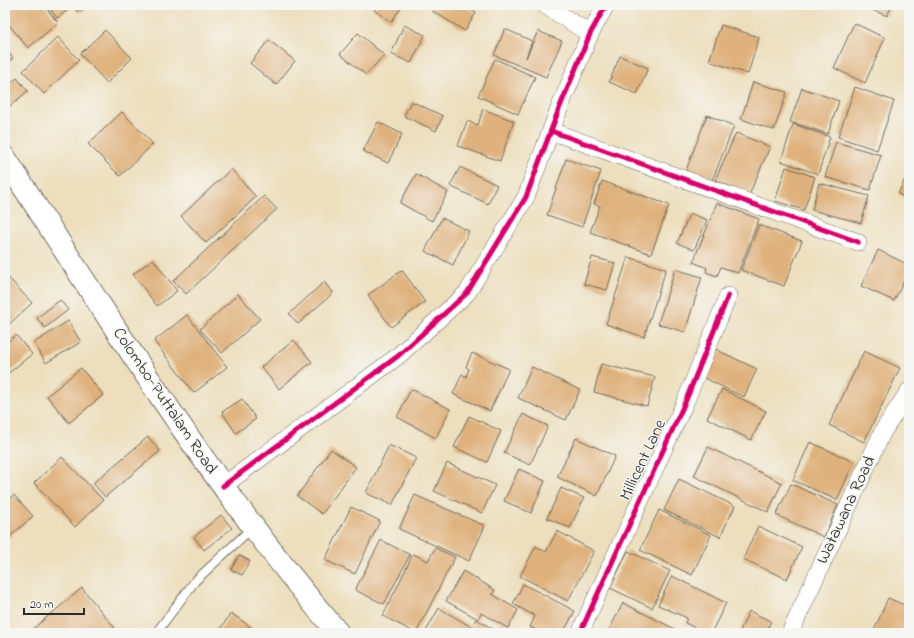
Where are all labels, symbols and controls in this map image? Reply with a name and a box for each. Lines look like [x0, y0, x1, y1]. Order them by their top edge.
street label: Colombo-Puttalam Road [106, 323, 224, 480]
street label: Millicent Lane [613, 415, 673, 505]
street label: Watawana Road [810, 452, 882, 568]
scale bar [24, 590, 84, 616]
text: 20 m [30, 596, 53, 614]

